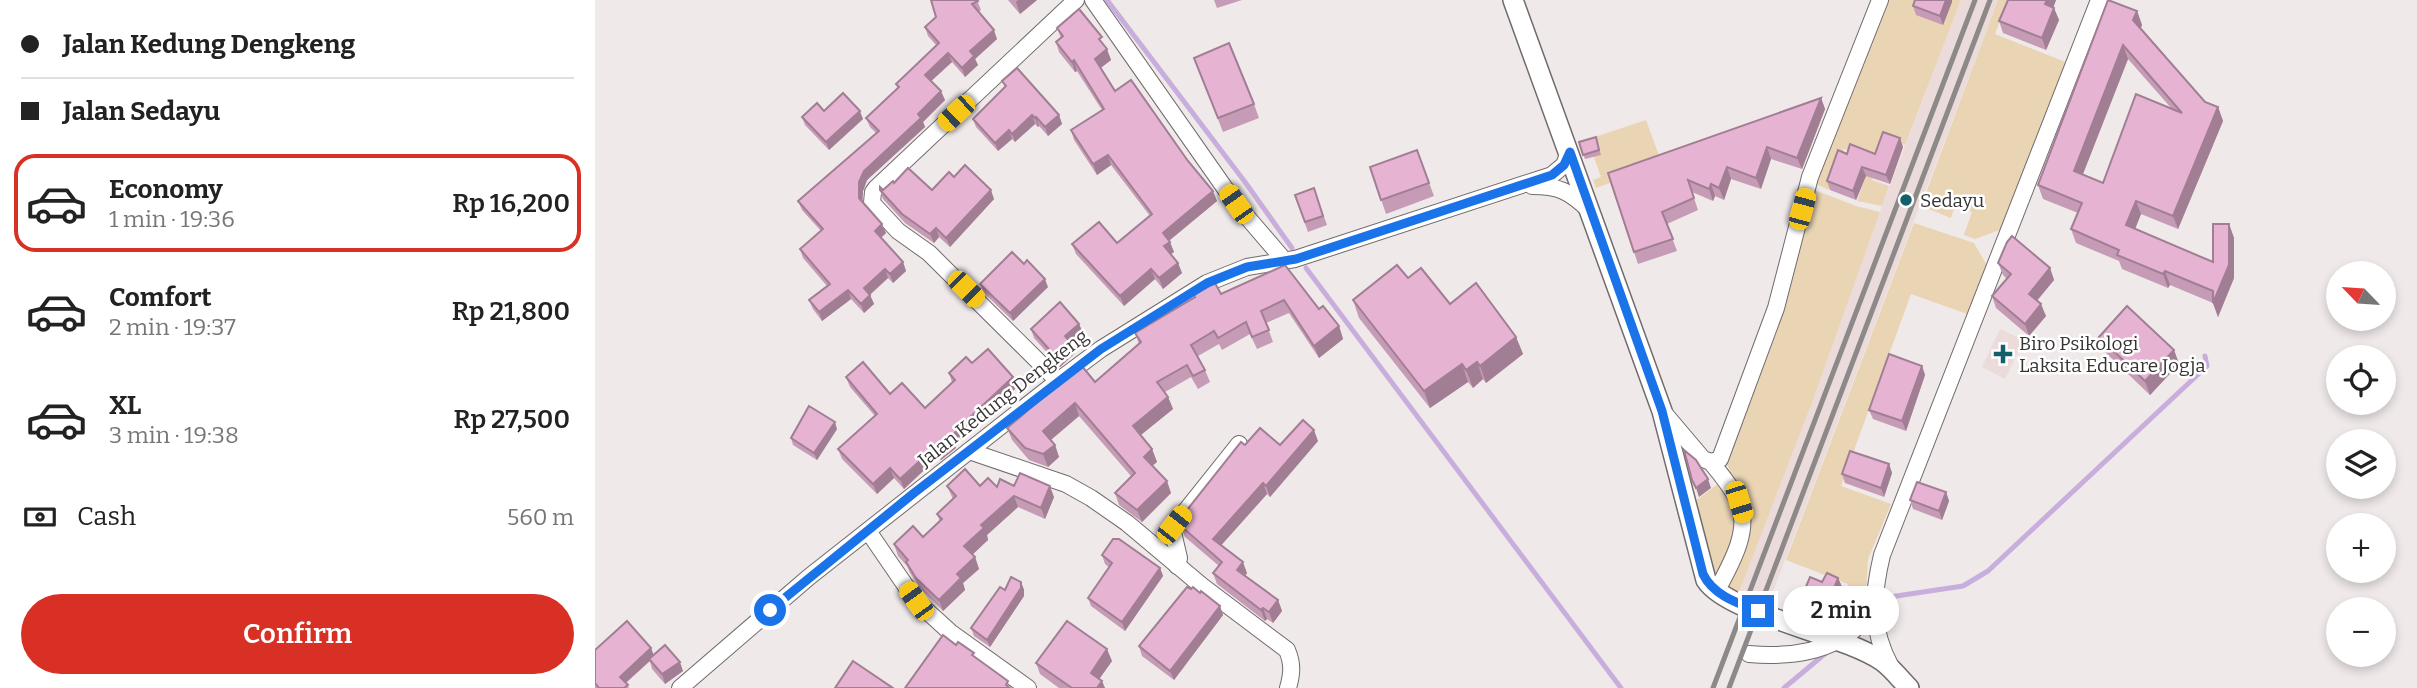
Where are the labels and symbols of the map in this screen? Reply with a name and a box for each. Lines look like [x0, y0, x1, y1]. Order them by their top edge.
car [934, 91, 979, 135]
car [1216, 181, 1257, 227]
car [1787, 186, 1818, 232]
place label: Sedayu [1920, 189, 1984, 212]
marker: Sedayu [1898, 192, 1914, 208]
north arrow [2326, 261, 2396, 331]
car [944, 267, 989, 311]
street label: Jalan Kedung Dengkeng [913, 324, 1093, 472]
place label: Biro Psikologi Laksita Educare Jogja [2019, 332, 2206, 377]
marker: Biro Psikologi Laksita Educare Jogja [1993, 344, 2013, 364]
car [1723, 479, 1756, 525]
car [1153, 502, 1196, 548]
car [896, 578, 937, 624]
callout: 2 min [1783, 586, 1898, 636]
route start [754, 594, 786, 626]
route end [1742, 595, 1774, 627]

